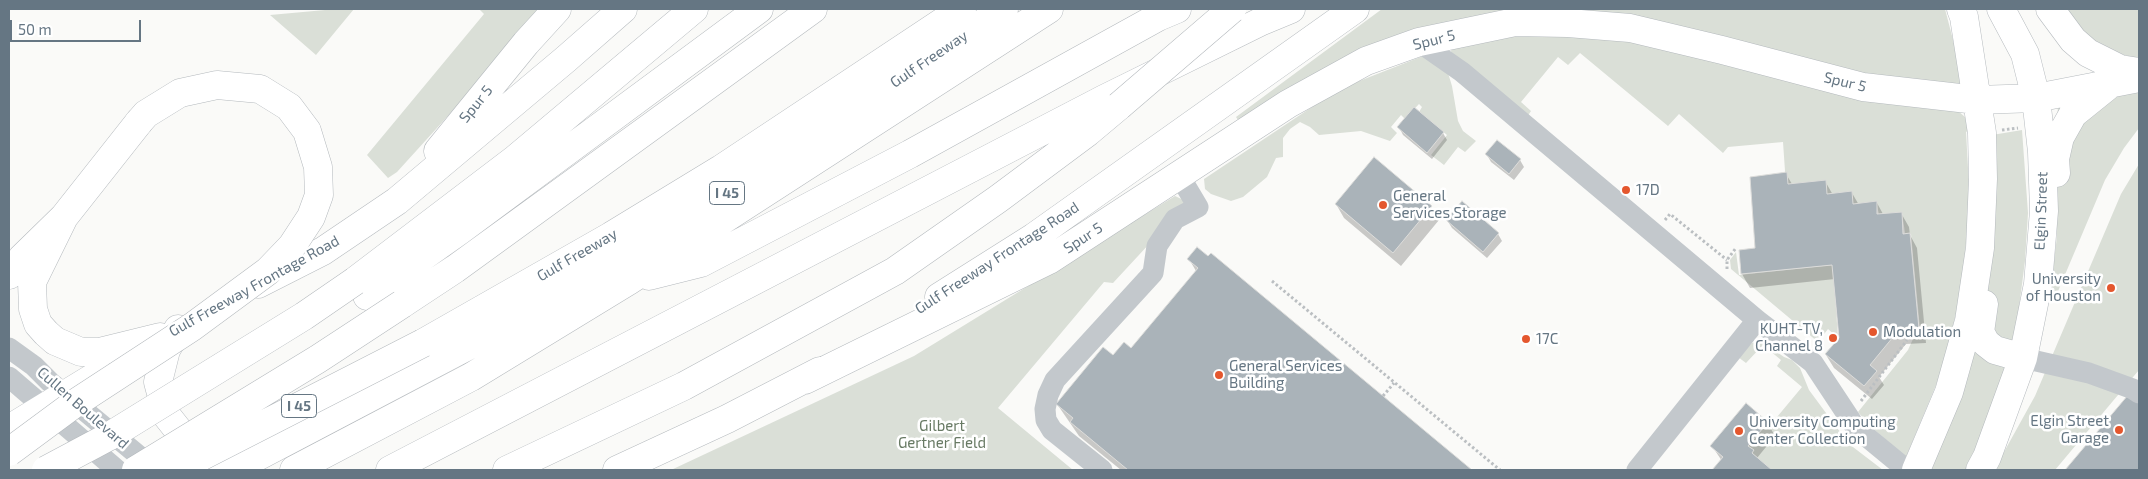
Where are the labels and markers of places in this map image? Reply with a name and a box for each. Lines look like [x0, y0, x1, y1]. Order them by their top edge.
place label: 17D [1636, 181, 1660, 199]
marker: 17D [1620, 184, 1632, 196]
place label: General Services Storage [1393, 187, 1507, 222]
marker: General Services Storage [1377, 199, 1389, 211]
place label: University of Houston [2026, 270, 2101, 305]
marker: University of Houston [2105, 282, 2117, 294]
place label: KUHT-TV, Channel 8 [1755, 320, 1823, 355]
place label: Modulation [1883, 323, 1961, 341]
marker: Modulation [1867, 326, 1879, 338]
place label: 17C [1536, 330, 1558, 348]
marker: KUHT-TV, Channel 8 [1827, 332, 1839, 344]
marker: 17C [1520, 333, 1532, 345]
place label: General Services Building [1229, 357, 1342, 392]
marker: General Services Building [1213, 369, 1225, 381]
place label: Elgin Street Garage [2030, 412, 2109, 447]
place label: University Computing Center Collection [1749, 413, 1896, 448]
marker: Elgin Street Garage [2113, 424, 2125, 436]
marker: University Computing Center Collection [1733, 425, 1745, 437]

